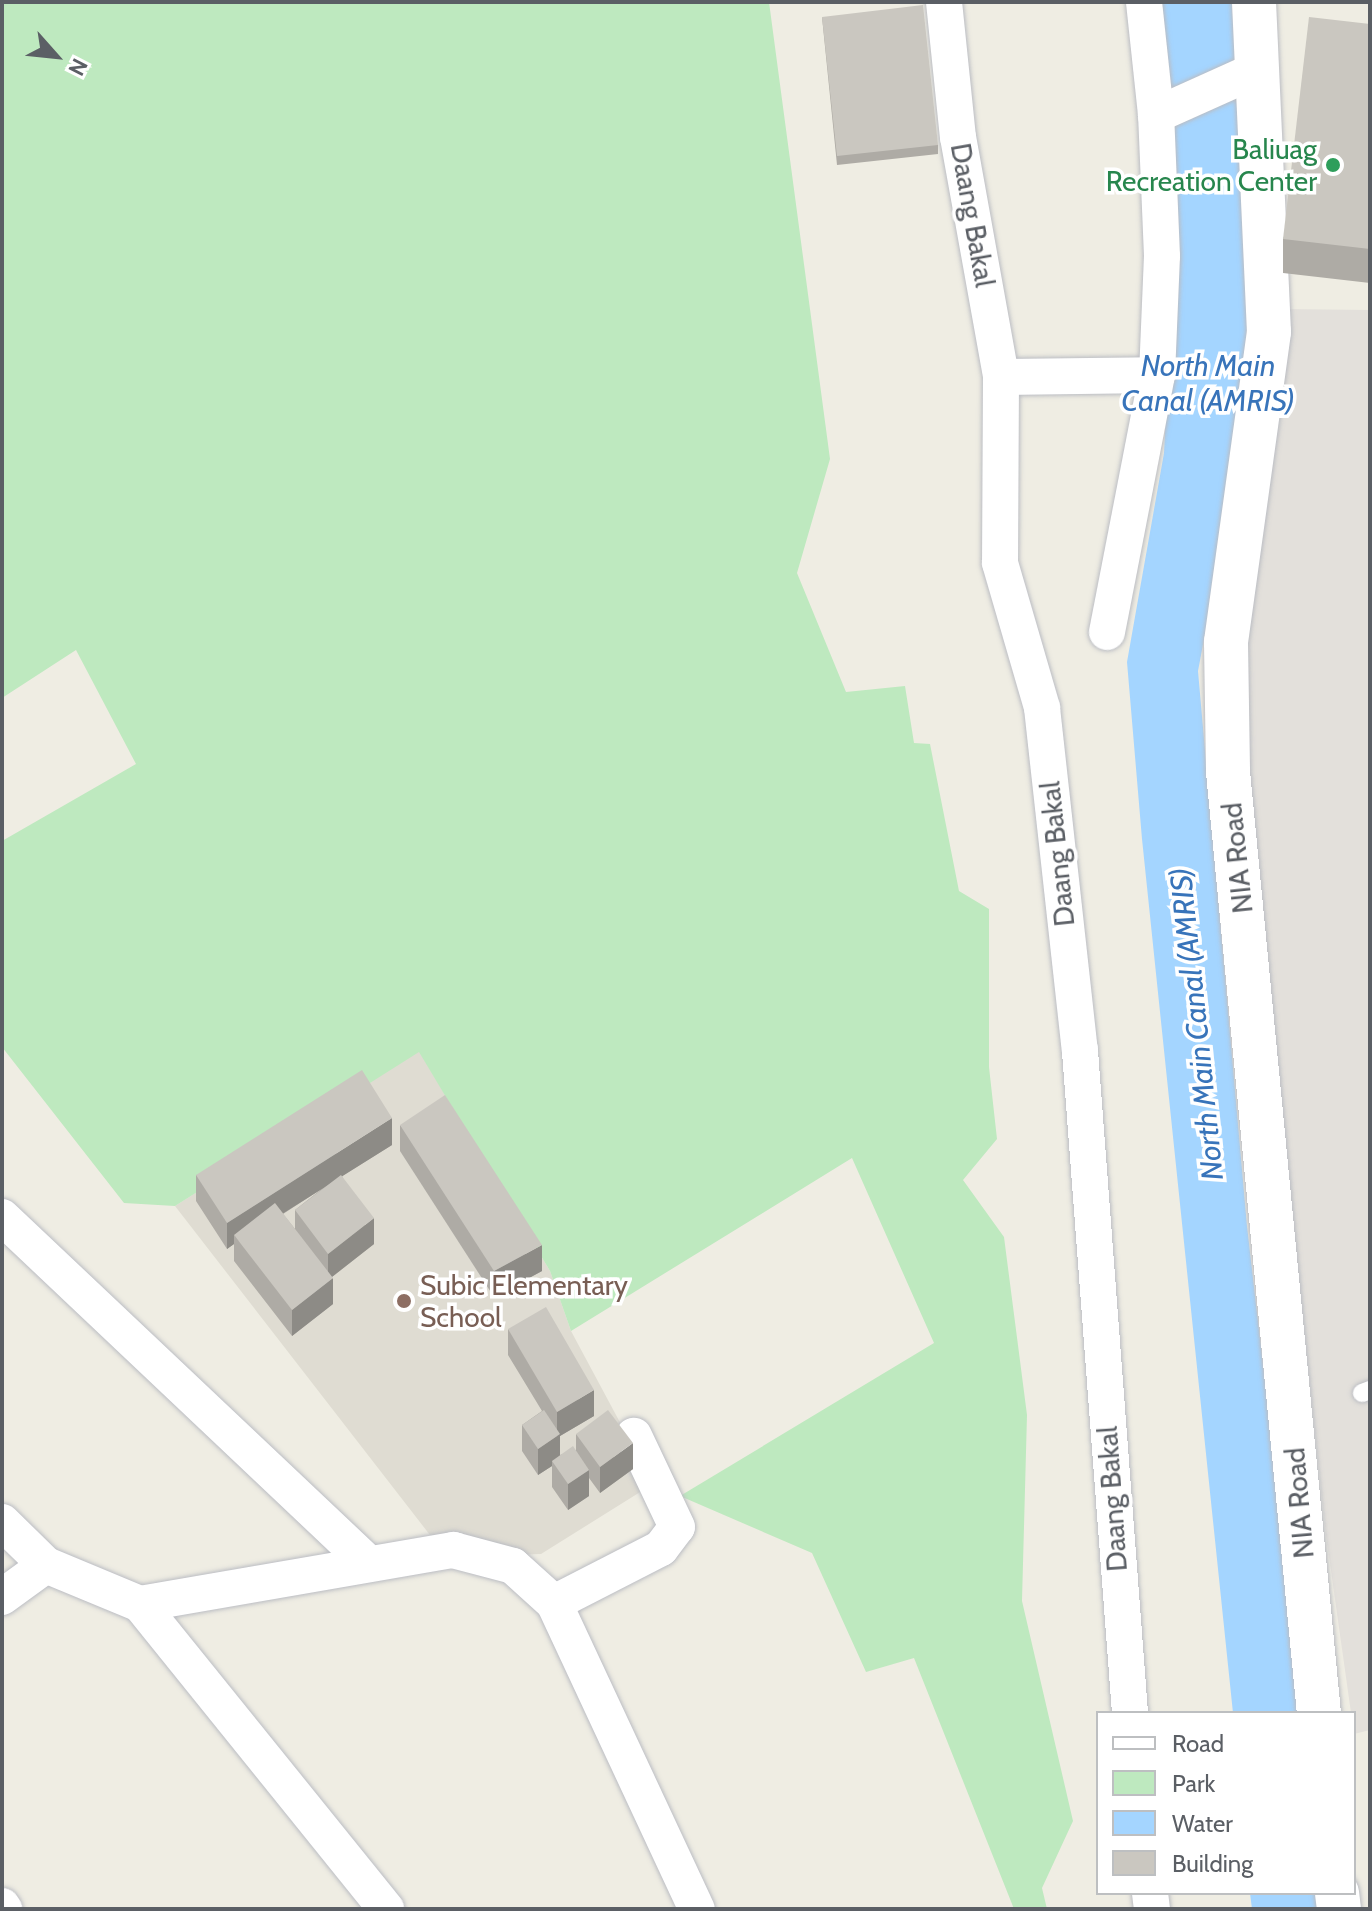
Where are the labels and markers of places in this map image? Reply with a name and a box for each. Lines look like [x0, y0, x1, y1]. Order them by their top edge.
place label: Baliuag Recreation Center [1106, 132, 1317, 198]
marker: Baliuag Recreation Center [1324, 156, 1342, 174]
place label: Subic Elementary School [420, 1268, 628, 1334]
marker: Subic Elementary School [395, 1292, 413, 1310]

